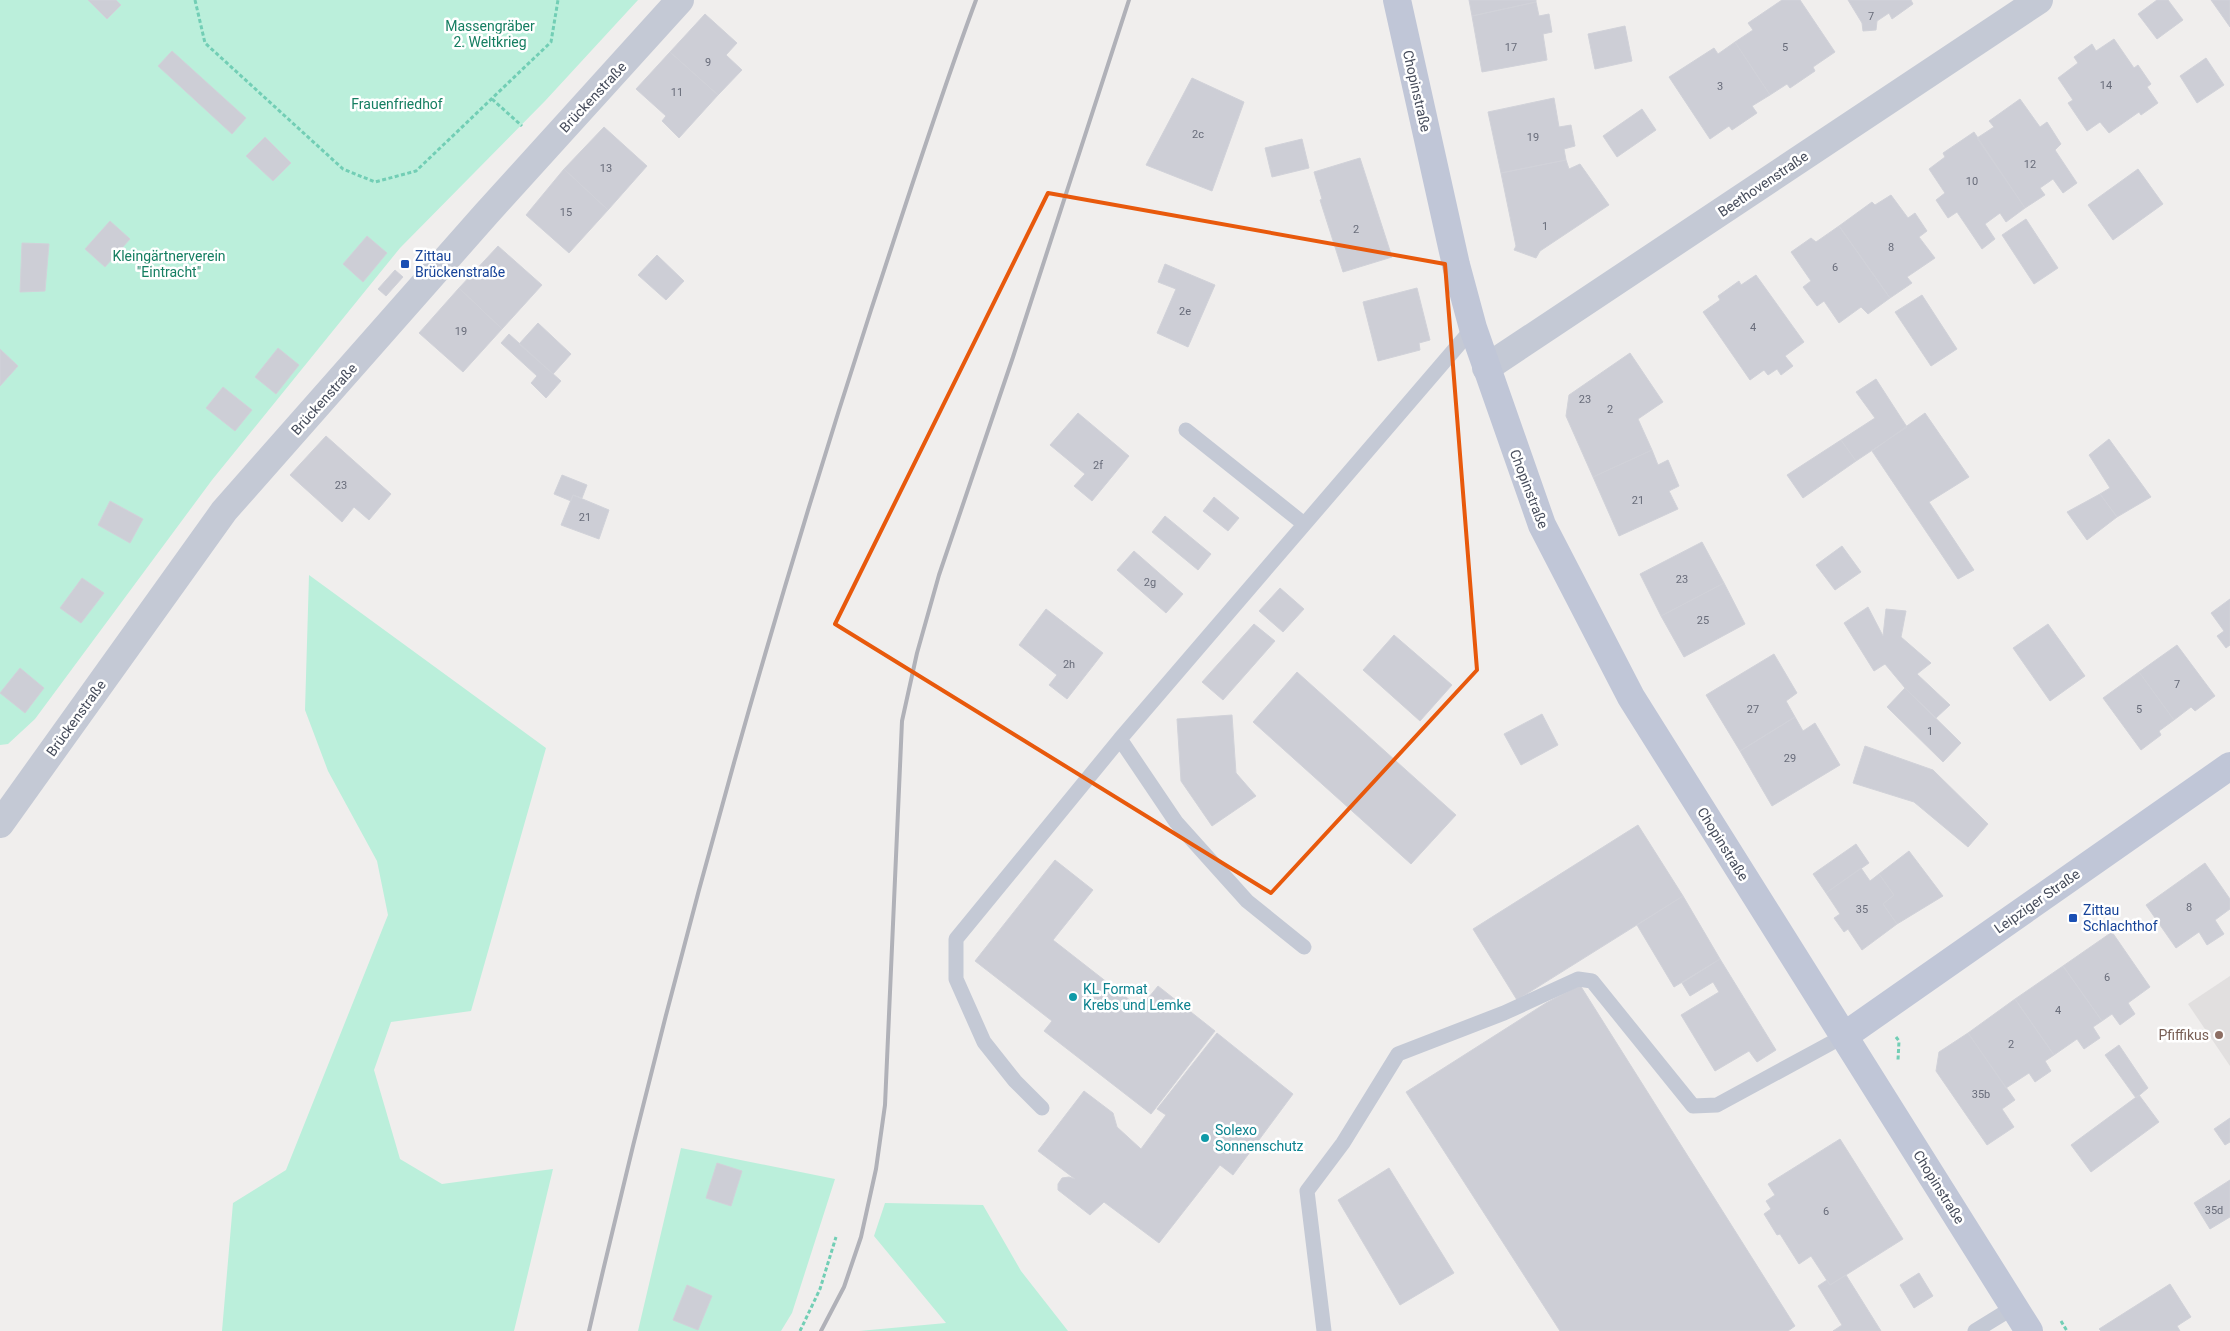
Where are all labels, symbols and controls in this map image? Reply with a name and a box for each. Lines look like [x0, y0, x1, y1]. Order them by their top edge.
house number: 7 [1868, 10, 1874, 23]
park label: Massengräber 2. Weltkrieg [445, 18, 535, 50]
house number: 17 [1505, 41, 1517, 54]
house number: 5 [1782, 41, 1788, 54]
street label: Chopinstraße [1400, 49, 1434, 133]
house number: 9 [705, 56, 711, 69]
street label: Brückenstraße [556, 59, 630, 135]
house number: 14 [2100, 79, 2112, 92]
house number: 3 [1717, 80, 1723, 93]
house number: 11 [671, 86, 683, 99]
park label: Frauenfriedhof [351, 96, 443, 112]
house number: 2c [1192, 128, 1204, 141]
house number: 19 [1527, 131, 1539, 144]
street label: Beethovenstraße [1715, 148, 1811, 220]
house number: 12 [2024, 158, 2036, 171]
house number: 13 [600, 162, 612, 175]
house number: 10 [1966, 175, 1978, 188]
house number: 15 [560, 206, 572, 219]
house number: 1 [1542, 220, 1548, 233]
house number: 2 [1353, 223, 1359, 236]
house number: 8 [1888, 241, 1894, 254]
park label: Kleingärtnerverein "Eintracht" [112, 248, 226, 280]
place label: Zittau Brückenstraße [415, 248, 505, 280]
marker: Zittau Brückenstraße [399, 258, 411, 270]
house number: 6 [1832, 261, 1838, 274]
house number: 2e [1179, 305, 1191, 318]
house number: 4 [1750, 321, 1756, 334]
house number: 19 [455, 325, 467, 338]
street label: Brückenstraße [288, 360, 360, 438]
house number: 23 [1579, 393, 1591, 406]
house number: 2 [1607, 403, 1613, 416]
street label: Chopinstraße [1507, 447, 1551, 531]
house number: 2f [1093, 459, 1103, 472]
house number: 23 [335, 479, 347, 492]
house number: 21 [1632, 494, 1644, 507]
house number: 21 [579, 511, 591, 524]
house number: 23 [1676, 573, 1688, 586]
house number: 2g [1144, 576, 1156, 589]
house number: 25 [1697, 614, 1709, 627]
house number: 2h [1063, 658, 1075, 671]
street label: Brückenstraße [43, 677, 109, 759]
house number: 7 [2174, 678, 2180, 691]
house number: 27 [1747, 703, 1759, 716]
house number: 5 [2136, 703, 2142, 716]
house number: 1 [1927, 725, 1933, 738]
house number: 29 [1784, 752, 1796, 765]
street label: Chopinstraße [1694, 804, 1752, 884]
street label: Leipziger Straße [1991, 866, 2083, 936]
house number: 8 [2186, 901, 2192, 914]
place label: Zittau Schlachthof [2083, 902, 2158, 934]
house number: 35 [1856, 903, 1868, 916]
marker: Zittau Schlachthof [2067, 912, 2079, 924]
house number: 6 [2104, 971, 2110, 984]
place label: KL Format Krebs und Lemke [1083, 981, 1191, 1013]
marker: KL Format Krebs und Lemke [1067, 991, 1079, 1003]
house number: 4 [2055, 1004, 2061, 1017]
place label: Pfiffikus [2158, 1027, 2209, 1043]
marker: Pfiffikus [2213, 1029, 2225, 1041]
house number: 2 [2008, 1038, 2014, 1051]
house number: 35b [1972, 1088, 1990, 1101]
place label: Solexo Sonnenschutz [1215, 1122, 1303, 1154]
marker: Solexo Sonnenschutz [1199, 1132, 1211, 1144]
street label: Chopinstraße [1910, 1147, 1968, 1227]
house number: 35d [2205, 1204, 2223, 1217]
house number: 6 [1823, 1205, 1829, 1218]

